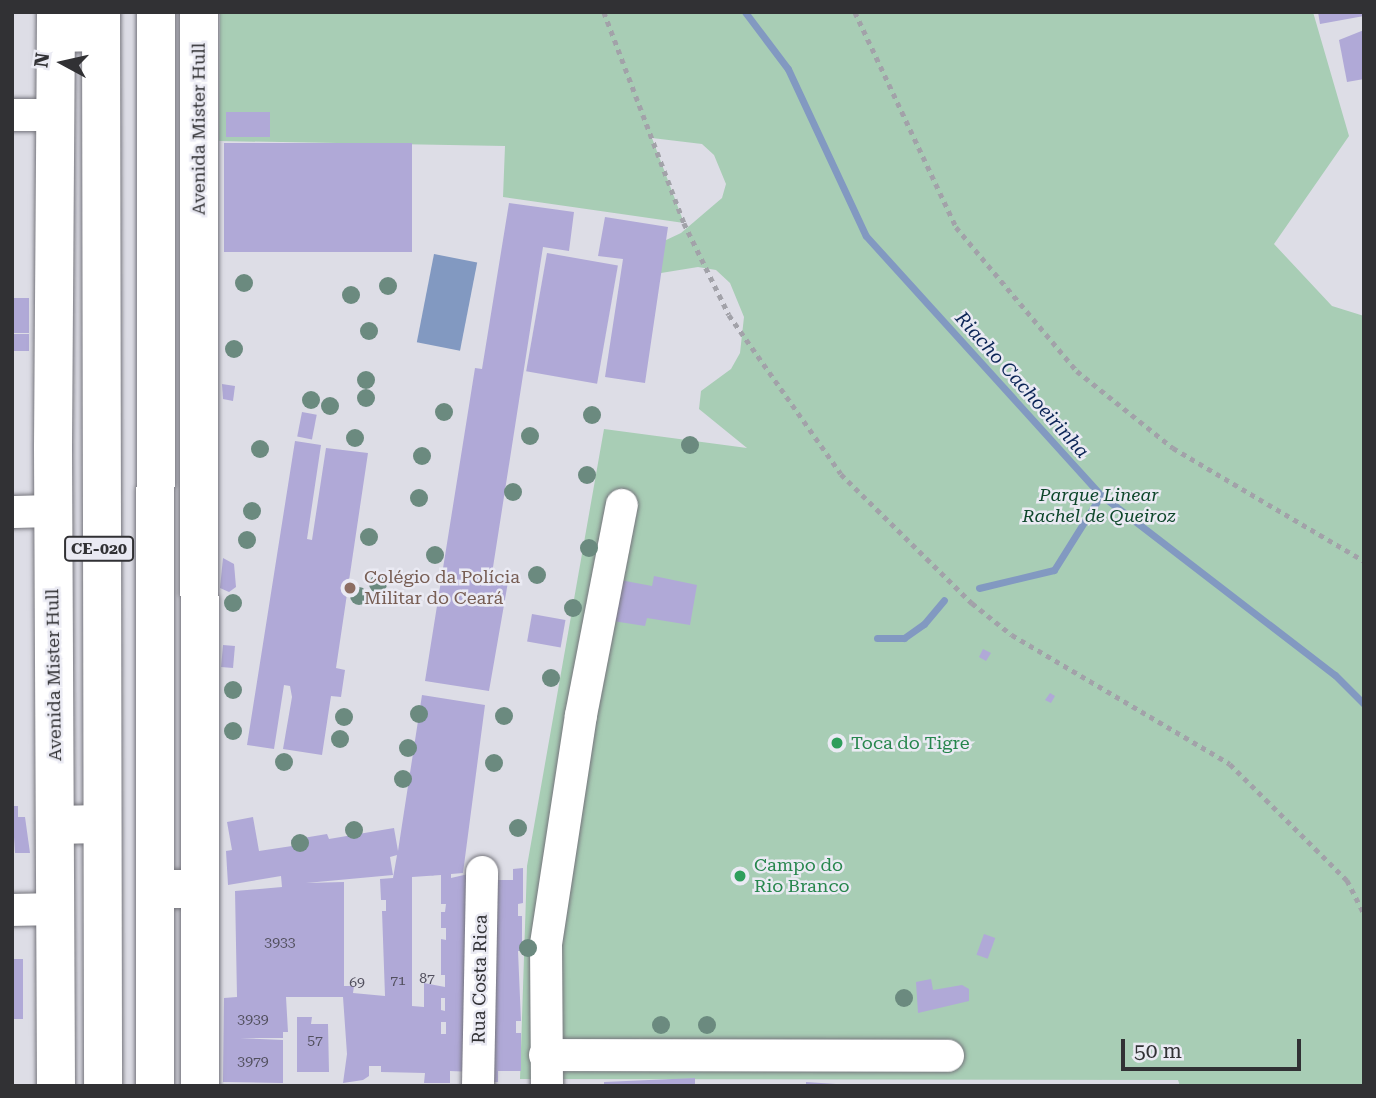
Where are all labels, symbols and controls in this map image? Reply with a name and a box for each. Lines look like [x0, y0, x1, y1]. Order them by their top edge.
north arrow [28, 28, 98, 98]
street label: Avenida Mister Hull [188, 43, 210, 215]
text: N [29, 51, 54, 69]
water label: Riacho Cachoeirinha [950, 307, 1094, 463]
park label: Parque Linear Rachel de Queiroz [1022, 485, 1176, 528]
road number: CE-020 [64, 536, 134, 562]
place label: Colégio da Polícia Militar do Ceará [364, 567, 520, 610]
marker: Colégio da Polícia Militar do Ceará [342, 580, 358, 596]
street label: Avenida Mister Hull [42, 589, 66, 761]
place label: Toca do Tigre [851, 732, 970, 754]
marker: Toca do Tigre [829, 735, 845, 751]
place label: Campo do Rio Branco [754, 855, 850, 898]
marker: Campo do Rio Branco [732, 868, 748, 884]
street label: Rua Costa Rica [468, 914, 492, 1044]
house number: 3933 [264, 934, 296, 950]
house number: 87 [419, 970, 435, 986]
house number: 71 [390, 972, 406, 988]
house number: 69 [349, 974, 365, 990]
house number: 3939 [237, 1011, 269, 1027]
scale bar [1124, 1024, 1304, 1068]
house number: 57 [307, 1032, 323, 1048]
text: 50 m [1134, 1039, 1182, 1063]
house number: 3979 [237, 1053, 269, 1069]

